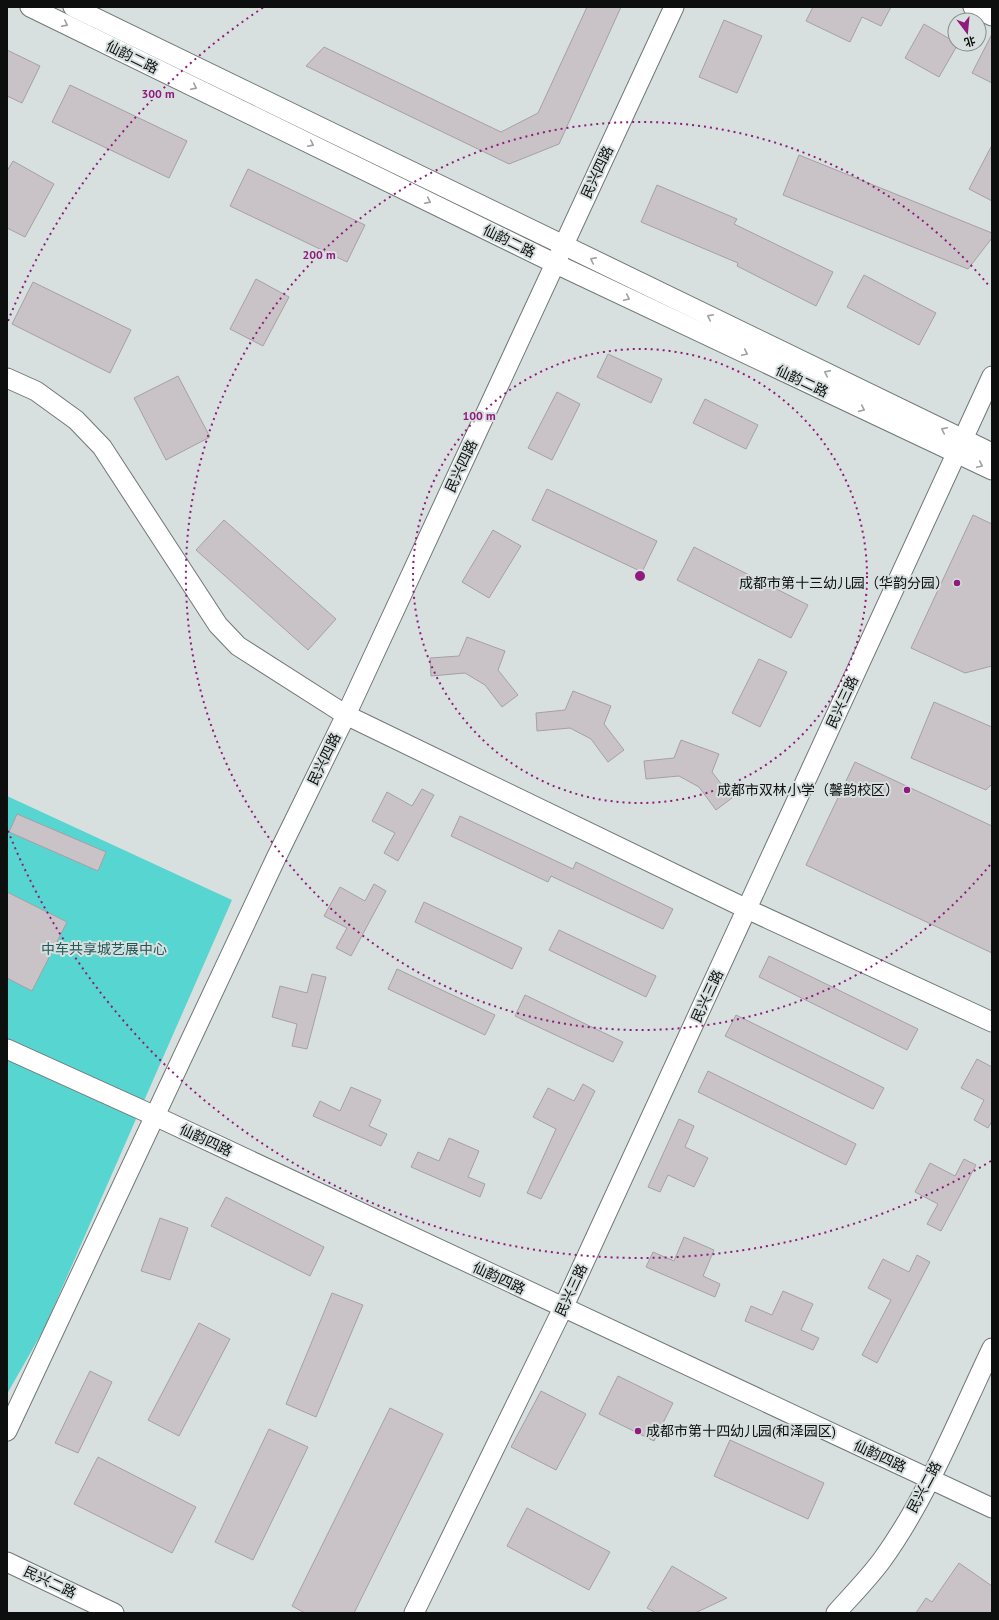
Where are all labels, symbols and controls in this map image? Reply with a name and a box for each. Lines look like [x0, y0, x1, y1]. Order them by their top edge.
north arrow [947, 12, 987, 52]
one-way arrow [60, 19, 68, 27]
text: 北 [963, 33, 977, 50]
street label: 仙韵二路 [103, 37, 161, 77]
one-way arrow [190, 82, 197, 90]
text: 300 m [141, 86, 175, 101]
one-way arrow [306, 139, 314, 147]
street label: 民兴四路 [577, 143, 617, 201]
one-way arrow [423, 197, 431, 204]
street label: 仙韵二路 [480, 221, 538, 261]
text: 200 m [302, 247, 336, 262]
one-way arrow [590, 257, 597, 265]
one-way arrow [623, 293, 631, 301]
one-way arrow [707, 314, 714, 322]
one-way arrow [740, 348, 748, 356]
street label: 仙韵二路 [773, 361, 831, 401]
one-way arrow [824, 370, 831, 378]
one-way arrow [858, 404, 866, 412]
text: 100 m [462, 408, 496, 423]
one-way arrow [941, 427, 948, 435]
street label: 民兴四路 [441, 437, 481, 495]
one-way arrow [975, 460, 983, 468]
centre of rings [633, 569, 647, 583]
place label: 成都市第十三幼儿园（华韵分园） [739, 574, 949, 592]
marker: 成都市第十三幼儿园（华韵分园） [952, 578, 962, 588]
street label: 民兴三路 [822, 673, 862, 731]
street label: 民兴四路 [304, 730, 344, 788]
place label: 成都市双林小学（馨韵校区） [717, 781, 899, 799]
marker: 成都市双林小学（馨韵校区） [902, 785, 912, 795]
park label: 中车共享城艺展中心 [41, 940, 167, 958]
street label: 民兴三路 [687, 967, 727, 1025]
street label: 仙韵四路 [177, 1120, 235, 1160]
street label: 仙韵四路 [470, 1258, 528, 1298]
street label: 民兴三路 [551, 1261, 591, 1319]
place label: 成都市第十四幼儿园(和泽园区) [646, 1422, 836, 1440]
marker: 成都市第十四幼儿园(和泽园区) [633, 1426, 643, 1436]
street label: 仙韵四路 [851, 1436, 909, 1476]
street label: 民兴二路 [903, 1458, 945, 1516]
street label: 民兴二路 [21, 1562, 79, 1602]

